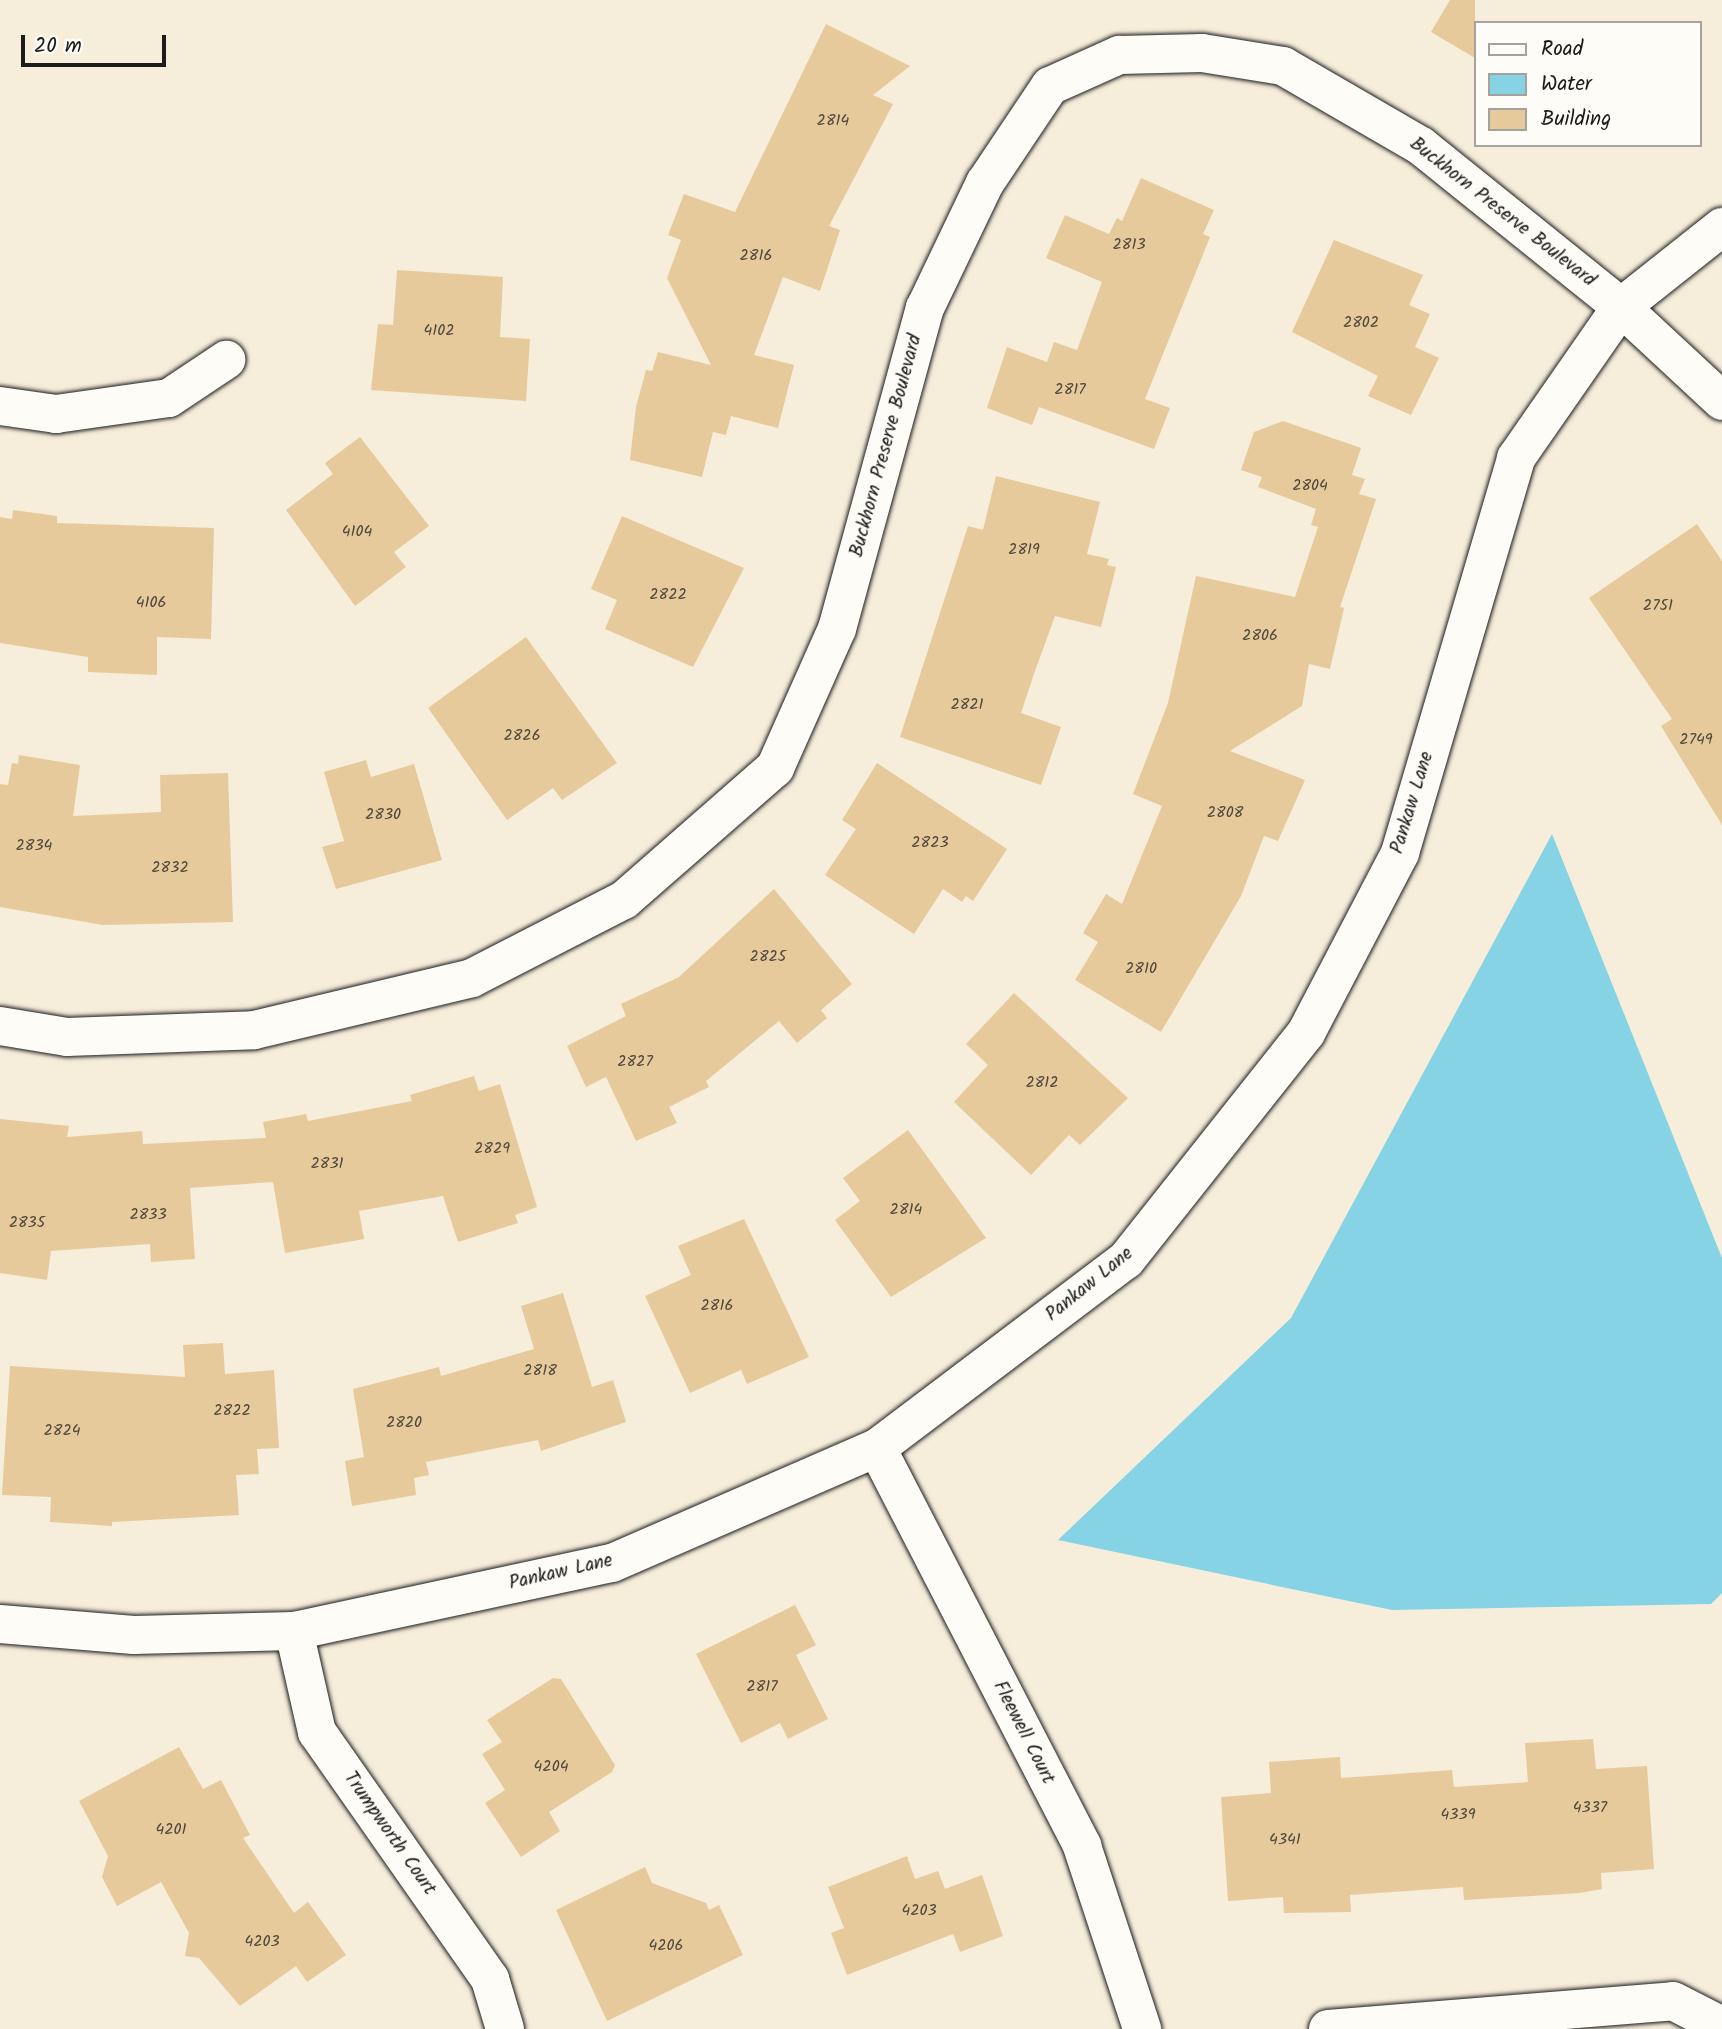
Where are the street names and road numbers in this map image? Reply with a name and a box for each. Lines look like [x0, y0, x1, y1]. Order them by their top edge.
street label: Buckhorn Preserve Boulevard [1405, 133, 1599, 293]
street label: Buckhorn Preserve Boulevard [846, 332, 928, 560]
street label: Pankaw Lane [1387, 749, 1439, 857]
street label: Pankaw Lane [1042, 1243, 1138, 1327]
street label: Pankaw Lane [507, 1550, 615, 1596]
street label: Fleewell Court [987, 1678, 1059, 1788]
street label: Trumpworth Court [338, 1768, 440, 1900]

